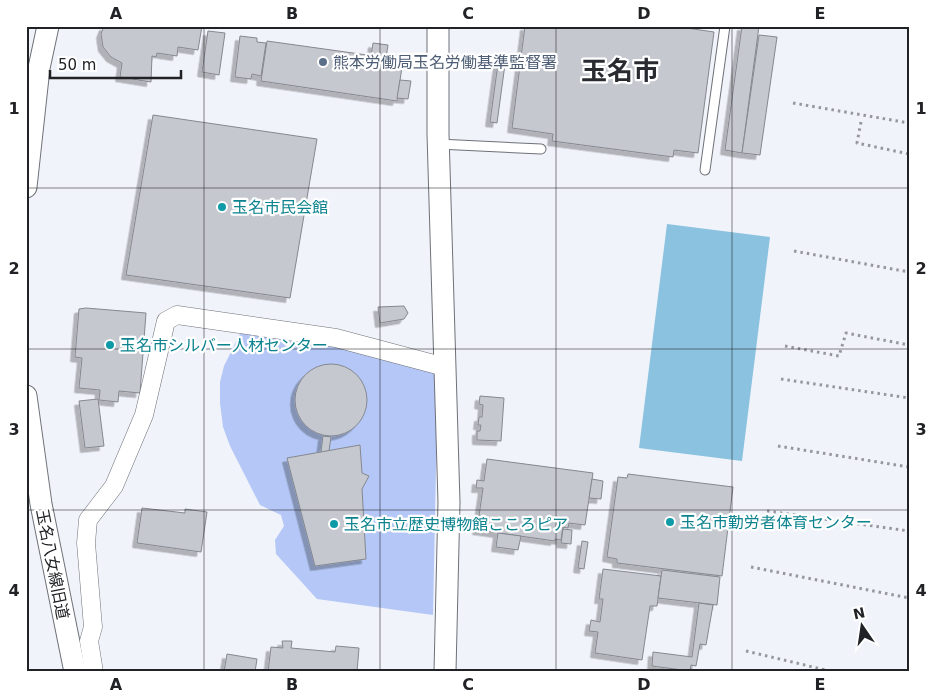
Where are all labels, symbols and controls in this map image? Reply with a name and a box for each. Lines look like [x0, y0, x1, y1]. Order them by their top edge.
text: A [110, 4, 123, 23]
text: B [286, 4, 298, 23]
text: C [462, 4, 474, 23]
text: D [637, 4, 651, 23]
text: E [815, 4, 825, 23]
scale bar [50, 48, 181, 80]
place label: 熊本労働局玉名労働基準監督署 [333, 53, 557, 72]
text: 50 m [58, 56, 96, 74]
marker: 熊本労働局玉名労働基準監督署 [317, 56, 329, 68]
district label: 玉名市 [581, 56, 659, 86]
text: 1 [8, 99, 20, 118]
text: 1 [915, 99, 927, 118]
place label: 玉名市民会館 [232, 198, 328, 217]
marker: 玉名市民会館 [216, 201, 228, 213]
text: 2 [8, 259, 20, 278]
text: 2 [915, 259, 927, 278]
place label: 玉名市シルバー人材センター [120, 336, 328, 355]
marker: 玉名市シルバー人材センター [104, 339, 116, 351]
text: 3 [8, 420, 20, 439]
text: 3 [915, 420, 927, 439]
street label: 玉名八女線旧道 [32, 507, 73, 621]
place label: 玉名市勤労者体育センター [680, 513, 872, 532]
place label: 玉名市立歴史博物館こころピア [344, 515, 568, 534]
marker: 玉名市勤労者体育センター [664, 516, 676, 528]
marker: 玉名市立歴史博物館こころピア [328, 518, 340, 530]
text: 4 [8, 581, 20, 600]
text: 4 [915, 581, 927, 600]
north arrow [838, 600, 888, 650]
text: N [852, 604, 867, 622]
text: A [110, 675, 123, 694]
text: B [286, 675, 298, 694]
text: C [462, 675, 474, 694]
text: D [637, 675, 651, 694]
text: E [815, 675, 825, 694]

